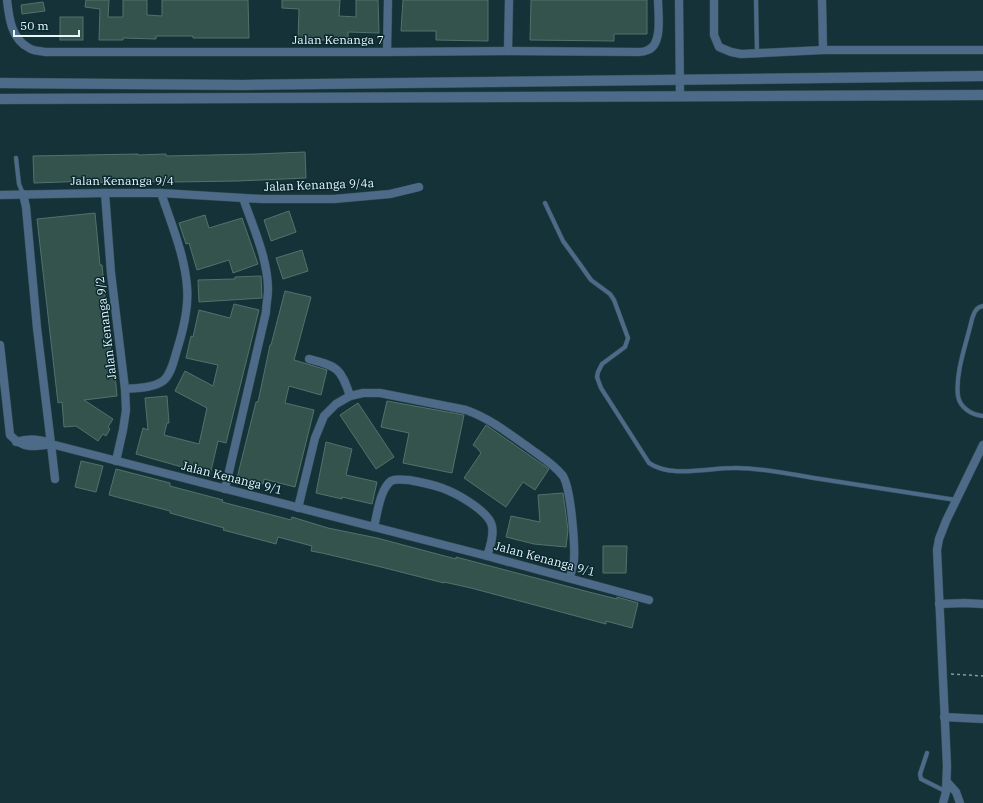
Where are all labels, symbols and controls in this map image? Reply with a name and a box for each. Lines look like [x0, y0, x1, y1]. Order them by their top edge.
scale bar [14, 12, 79, 38]
text: 50 m [20, 18, 49, 33]
street label: Jalan Kenanga 7 [292, 32, 384, 47]
street label: Jalan Kenanga 9/4 [70, 173, 174, 188]
street label: Jalan Kenanga 9/4a [264, 175, 375, 194]
street label: Jalan Kenanga 9/2 [92, 276, 119, 380]
street label: Jalan Kenanga 9/1 [180, 458, 284, 497]
street label: Jalan Kenanga 9/1 [493, 538, 597, 579]

